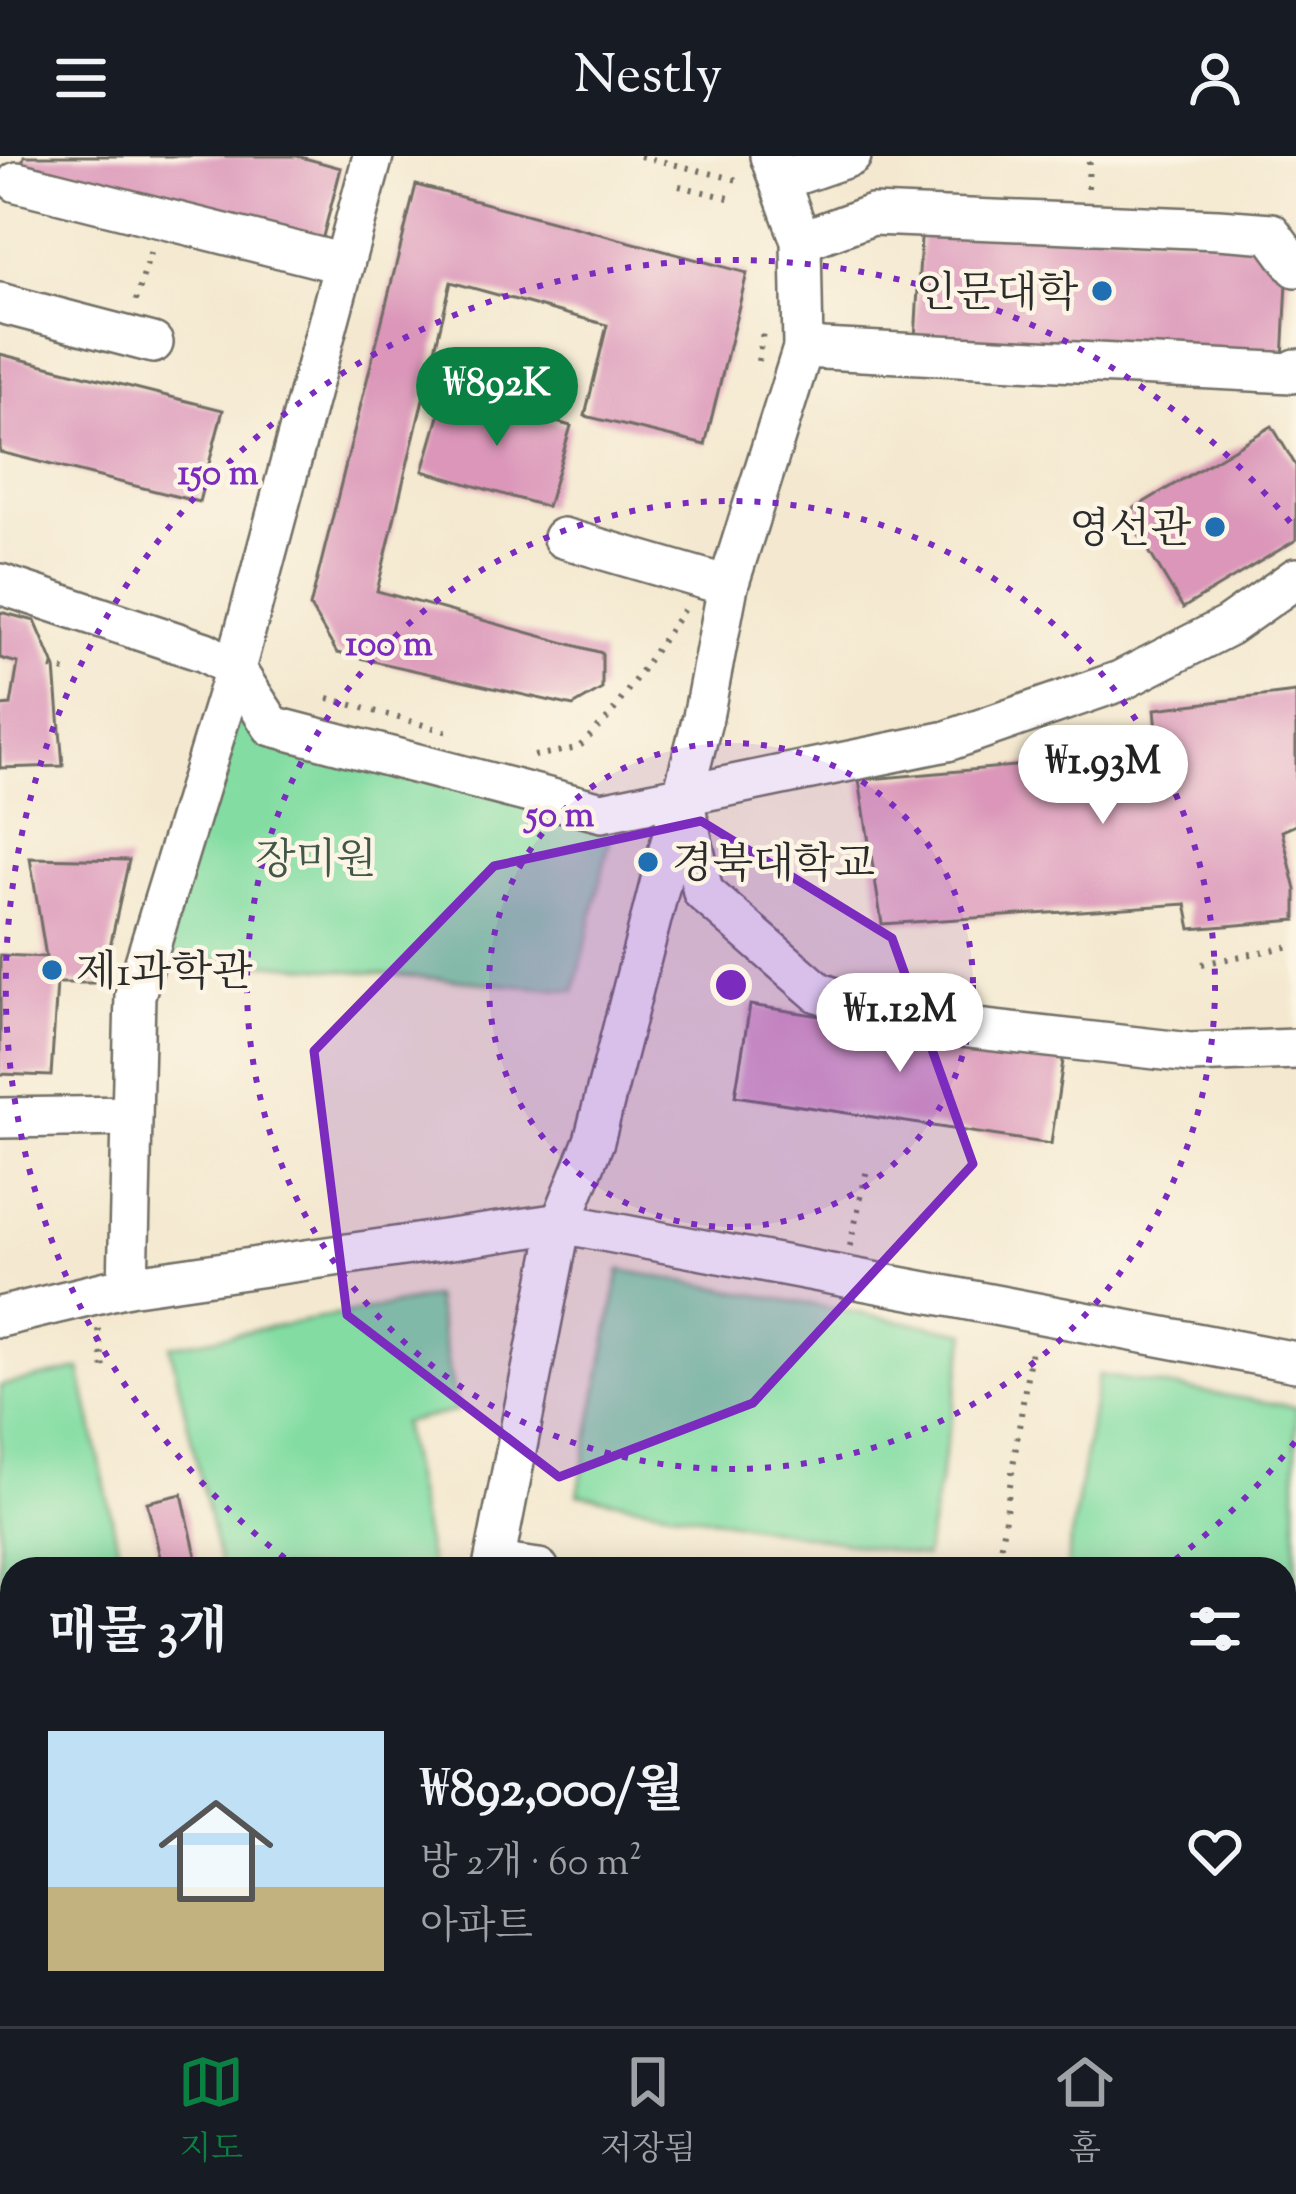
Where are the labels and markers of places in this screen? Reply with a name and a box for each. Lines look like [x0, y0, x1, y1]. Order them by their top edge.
place label: 인문대학 [916, 266, 1078, 326]
marker: 인문대학 [1089, 278, 1115, 304]
pin: ₩892K [413, 347, 581, 449]
place label: 영선관 [1069, 502, 1191, 562]
marker: 영선관 [1202, 514, 1228, 540]
pin: ₩1.93M [1005, 725, 1201, 827]
place label: 경북대학교 [672, 837, 875, 897]
marker: 경북대학교 [635, 849, 661, 875]
place label: 제1과학관 [76, 945, 253, 1005]
marker: 제1과학관 [39, 957, 65, 983]
centre of rings [710, 964, 752, 1006]
pin: ₩1.12M [802, 973, 998, 1075]

